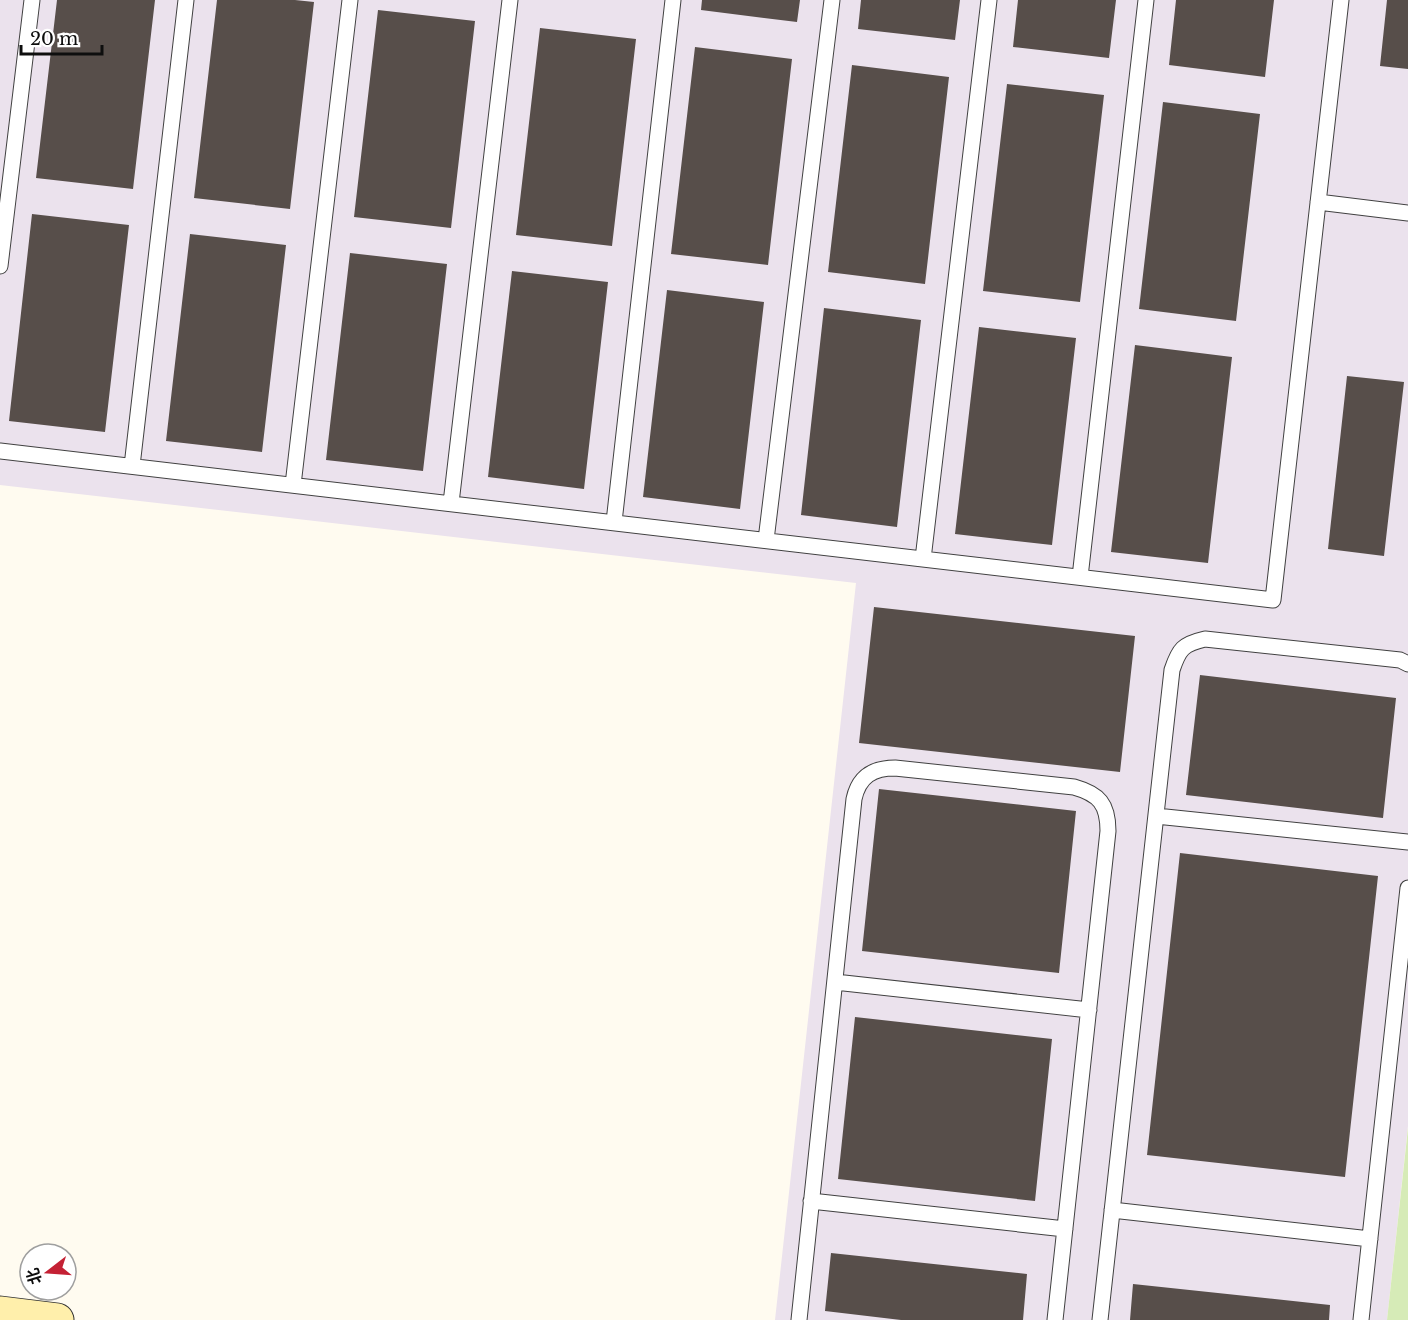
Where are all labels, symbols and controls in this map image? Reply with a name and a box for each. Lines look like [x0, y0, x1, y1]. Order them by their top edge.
scale bar [21, 18, 102, 56]
text: 20 m [30, 28, 78, 50]
north arrow [18, 1242, 78, 1302]
text: 北 [22, 1266, 46, 1287]

